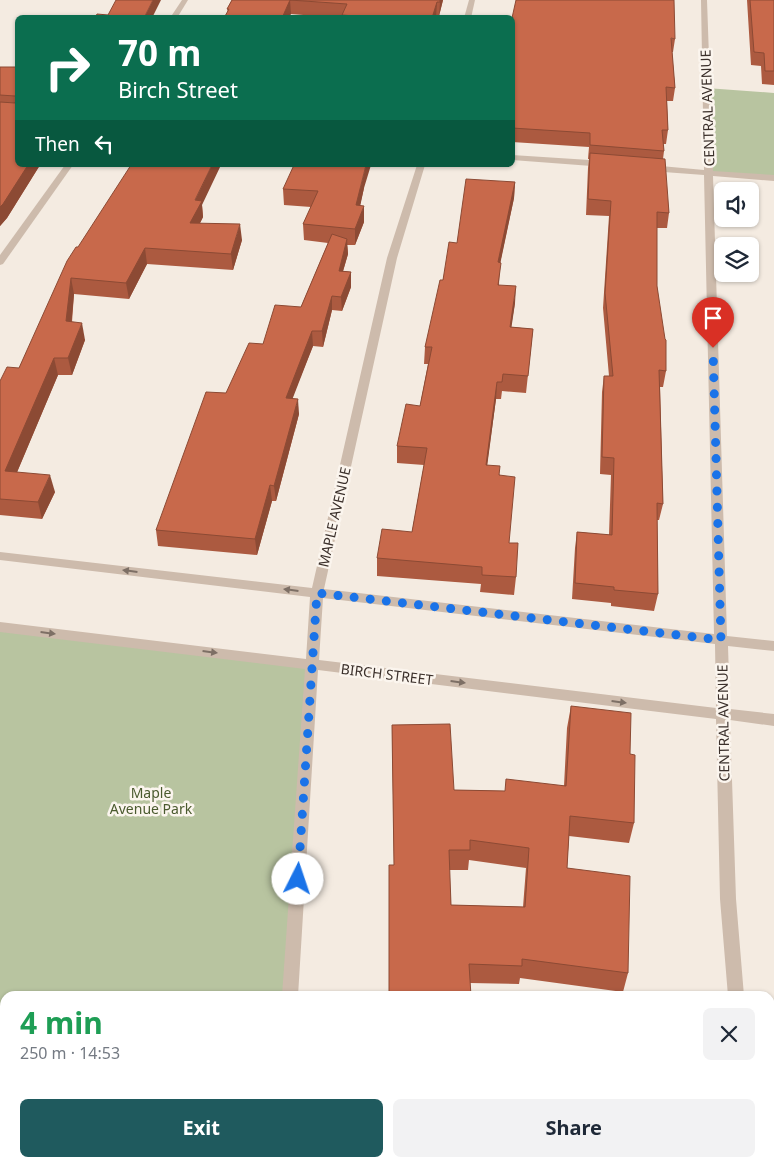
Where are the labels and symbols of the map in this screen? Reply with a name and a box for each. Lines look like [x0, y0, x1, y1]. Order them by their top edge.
street label: CENTRAL AVENUE [695, 49, 719, 167]
pin [692, 297, 734, 348]
street label: MAPLE AVENUE [313, 465, 355, 569]
one-way arrow [121, 567, 137, 575]
one-way arrow [283, 586, 299, 594]
one-way arrow [41, 629, 57, 637]
one-way arrow [202, 649, 218, 657]
street label: BIRCH STREET [340, 659, 434, 689]
street label: CENTRAL AVENUE [712, 664, 734, 782]
one-way arrow [450, 679, 466, 687]
one-way arrow [612, 698, 628, 706]
park label: Maple Avenue Park [110, 783, 193, 818]
position arrow [271, 852, 323, 904]

